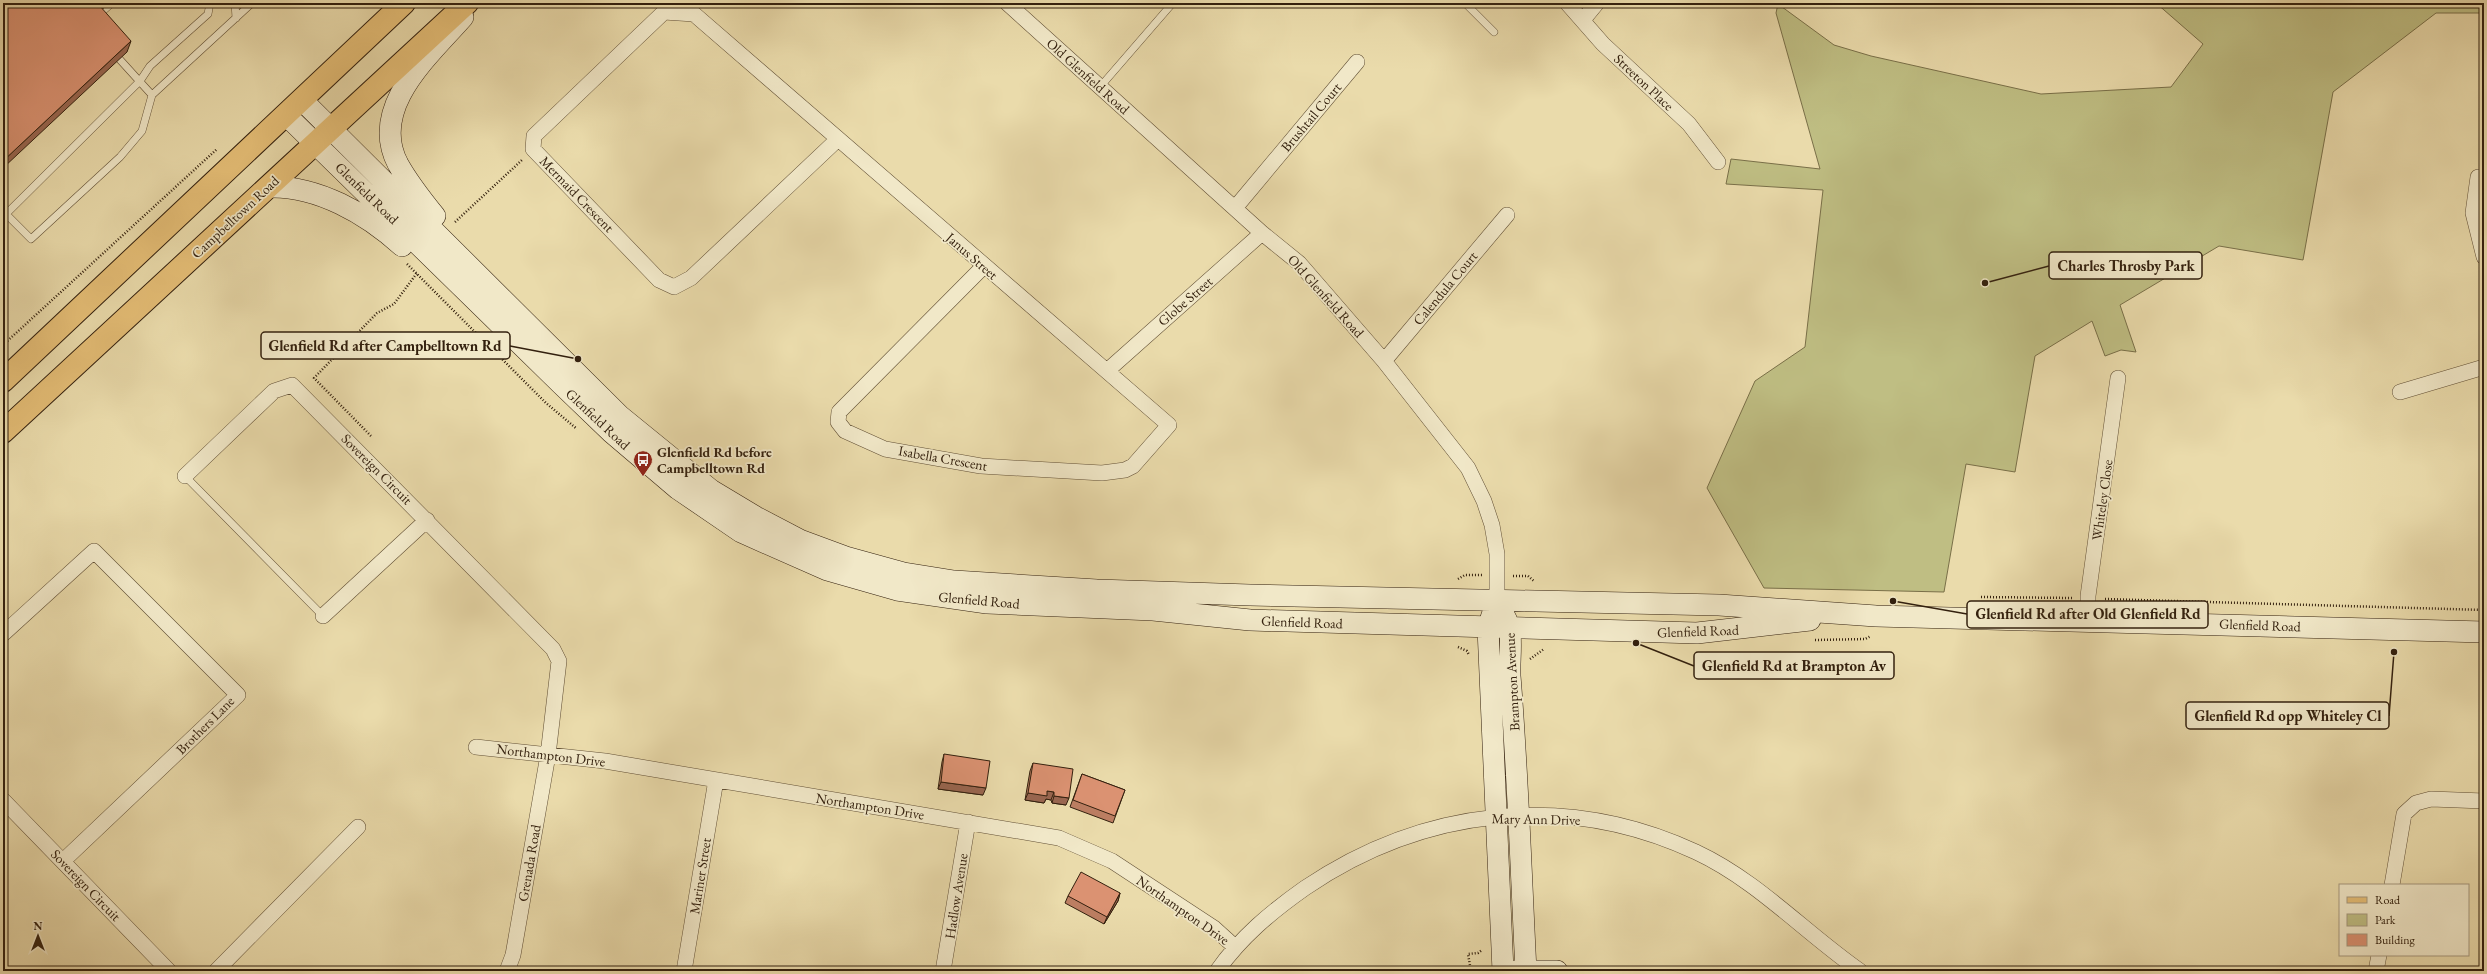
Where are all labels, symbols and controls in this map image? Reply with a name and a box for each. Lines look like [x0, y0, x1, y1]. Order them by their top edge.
street label: Old Glenfield Road [1043, 34, 1134, 119]
street label: Streeton Place [1610, 50, 1678, 115]
street label: Brushtail Court [1277, 78, 1346, 155]
street label: Mermaid Crescent [536, 152, 618, 236]
street label: Glenfield Road [331, 158, 403, 228]
street label: Campbelltown Road [187, 171, 283, 262]
street label: Janus Street [941, 228, 1002, 284]
street label: Calendula Court [1409, 247, 1482, 329]
street label: Old Glenfield Road [1284, 251, 1369, 342]
callout: Charles Throsby Park [2049, 252, 2202, 279]
text: Charles Throsby Park [2057, 256, 2195, 275]
street label: Globe Street [1154, 272, 1217, 330]
callout: Glenfield Rd after Campbelltown Rd [261, 332, 510, 359]
text: Glenfield Rd after Campbelltown Rd [268, 336, 502, 355]
street label: Glenfield Road [562, 385, 635, 454]
street label: Sovereign Circuit [338, 430, 417, 509]
street label: Isabella Crescent [897, 441, 989, 475]
place label: Glenfield Rd before Campbelltown Rd [657, 443, 772, 477]
bus stop icon: Glenfield Rd before Campbelltown Rd [632, 449, 654, 477]
street label: Whiteley Close [2087, 458, 2117, 542]
street label: Glenfield Road [938, 587, 1021, 613]
callout: Glenfield Rd after Old Glenfield Rd [1967, 601, 2208, 628]
text: Glenfield Rd after Old Glenfield Rd [1976, 604, 2201, 623]
street label: Glenfield Road [1261, 612, 1344, 632]
street label: Glenfield Road [2219, 615, 2302, 635]
street label: Glenfield Road [1657, 621, 1740, 641]
street label: Brampton Avenue [1500, 632, 1524, 732]
callout: Glenfield Rd at Brampton Av [1694, 652, 1894, 679]
text: Glenfield Rd at Brampton Av [1702, 656, 1887, 675]
street label: Brothers Lane [172, 692, 238, 758]
callout: Glenfield Rd opp Whiteley Cl [2186, 702, 2389, 729]
text: Glenfield Rd opp Whiteley Cl [2195, 706, 2382, 725]
street label: Northampton Drive [496, 739, 607, 771]
street label: Northampton Drive [815, 789, 926, 824]
street label: Mary Ann Drive [1491, 809, 1581, 829]
street label: Grenada Road [513, 822, 545, 903]
street label: Mariner Street [685, 836, 715, 915]
street label: Sovereign Circuit [47, 845, 125, 925]
street label: Hadlow Avenue [940, 851, 972, 940]
street label: Northampton Drive [1133, 871, 1233, 949]
legend [2339, 884, 2469, 956]
text: Road [2375, 892, 2401, 908]
text: Park [2375, 912, 2396, 928]
north arrow [18, 916, 58, 956]
text: N [34, 919, 43, 933]
text: Building [2375, 932, 2416, 948]

